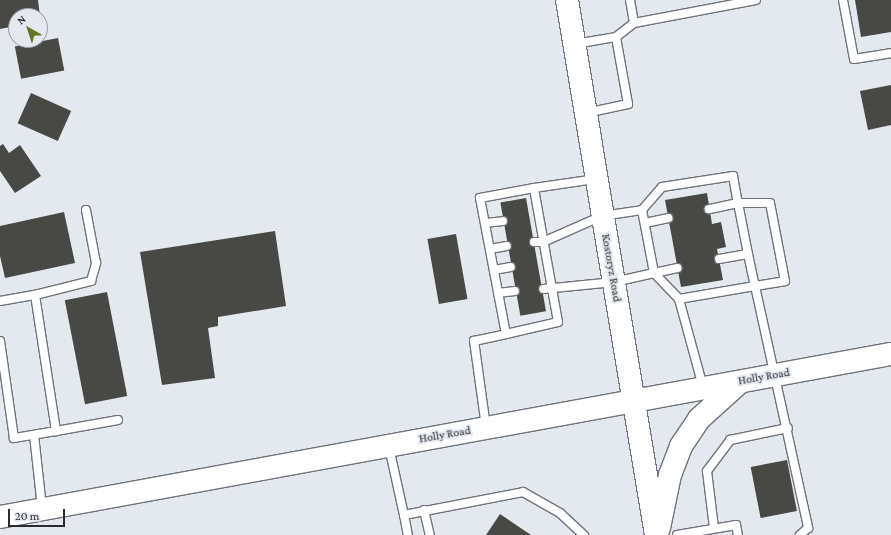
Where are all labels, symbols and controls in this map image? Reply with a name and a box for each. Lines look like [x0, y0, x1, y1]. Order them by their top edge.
north arrow [8, 8, 48, 48]
text: N [14, 12, 28, 26]
street label: Kostoryz Road [598, 233, 624, 303]
street label: Holly Road [737, 365, 791, 389]
street label: Holly Road [418, 423, 472, 447]
scale bar [10, 501, 67, 527]
text: 20 m [15, 509, 39, 523]

